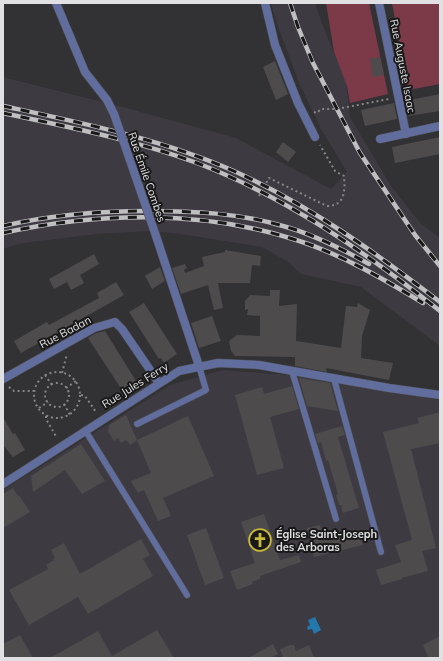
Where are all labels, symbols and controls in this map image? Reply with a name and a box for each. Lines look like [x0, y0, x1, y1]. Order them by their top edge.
street label: Rue Auguste Isaac [387, 18, 419, 115]
street label: Rue Émile Combes [125, 130, 169, 224]
street label: Rue Badan [37, 313, 93, 351]
street label: Rue Jules Ferry [99, 359, 171, 411]
church icon: Église Saint-Joseph des Arboras [247, 527, 273, 553]
place label: Église Saint-Joseph des Arboras [276, 527, 377, 554]

